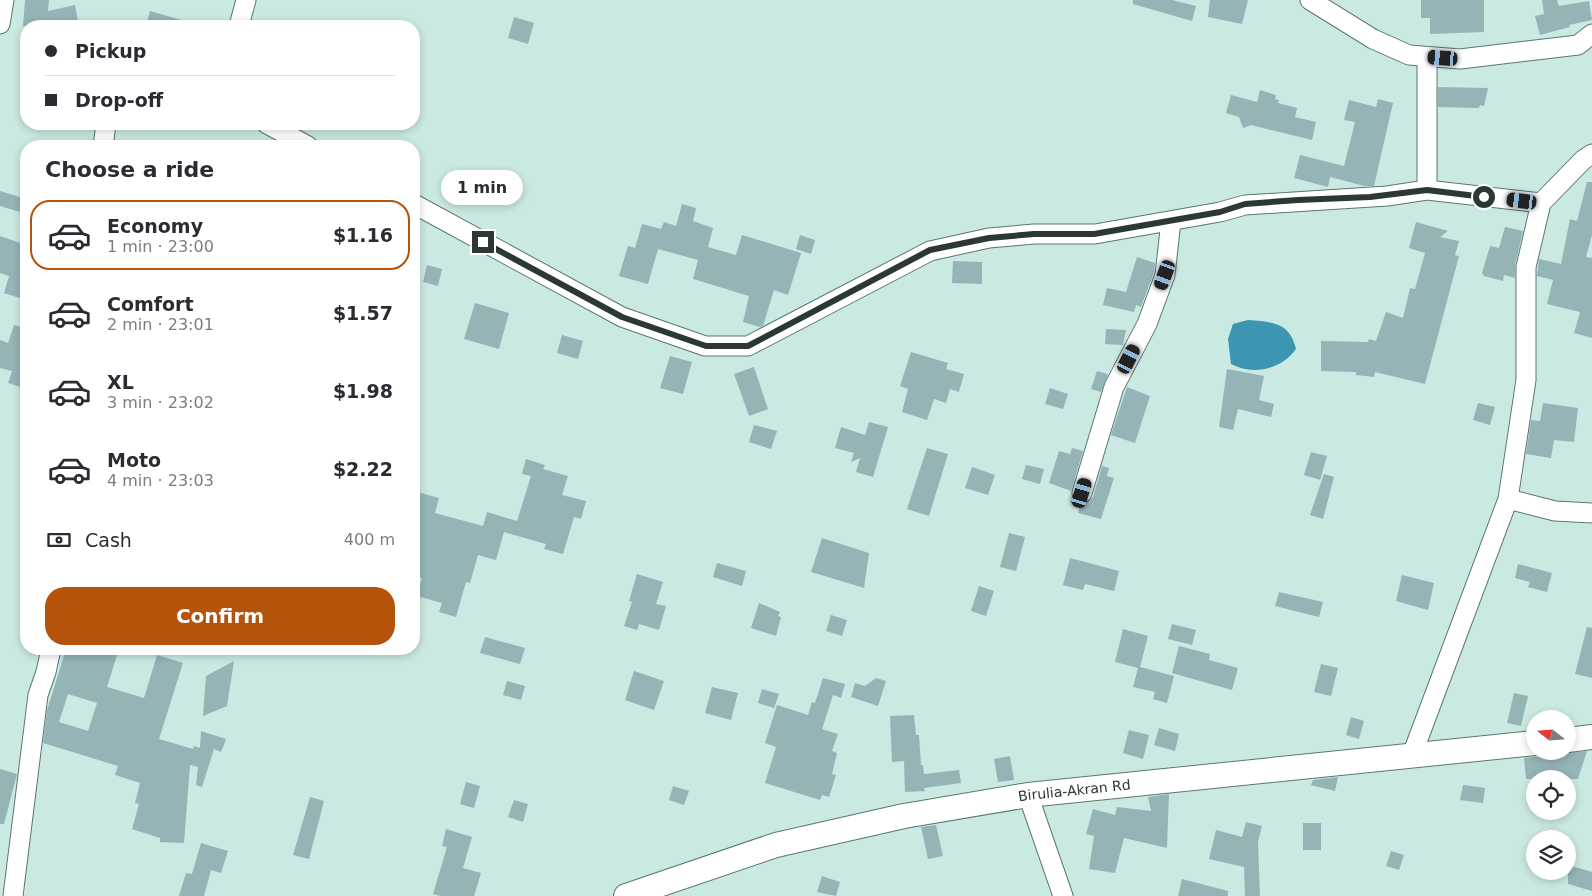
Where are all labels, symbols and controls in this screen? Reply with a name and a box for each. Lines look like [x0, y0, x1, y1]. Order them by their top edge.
text: Pickup [75, 40, 146, 62]
car [1427, 49, 1458, 67]
text: Drop-off [75, 89, 163, 111]
text: Choose a ride [45, 157, 214, 182]
callout: 1 min [442, 170, 524, 204]
text: 1 min [457, 178, 507, 197]
route start [1473, 186, 1495, 208]
car [1506, 192, 1537, 210]
icon: car [47, 213, 92, 258]
text: Economy [107, 215, 203, 237]
text: $1.16 [333, 224, 393, 246]
route end [472, 231, 494, 253]
text: 1 min · 23:00 [107, 237, 214, 256]
car [1152, 258, 1177, 292]
icon: car [47, 291, 92, 336]
text: Comfort [107, 293, 194, 315]
text: $1.57 [333, 302, 393, 324]
text: 2 min · 23:01 [107, 315, 214, 334]
car [1115, 342, 1142, 376]
icon: car [47, 369, 92, 414]
text: XL [107, 371, 134, 393]
text: $1.98 [333, 380, 393, 402]
text: 3 min · 23:02 [107, 393, 214, 412]
icon: car [47, 447, 92, 492]
text: Moto [107, 449, 161, 471]
text: $2.22 [333, 458, 393, 480]
text: 4 min · 23:03 [107, 471, 214, 490]
car [1070, 476, 1093, 510]
icon: cash [45, 526, 73, 554]
text: Cash [85, 529, 132, 551]
text: 400 m [344, 530, 395, 549]
button: Confirm [45, 587, 395, 645]
north arrow [1526, 710, 1576, 760]
map controls [1526, 710, 1576, 880]
button: locate [1526, 770, 1576, 820]
street label: Birulia-Akran Rd [1017, 777, 1131, 805]
button: layers [1526, 830, 1576, 880]

